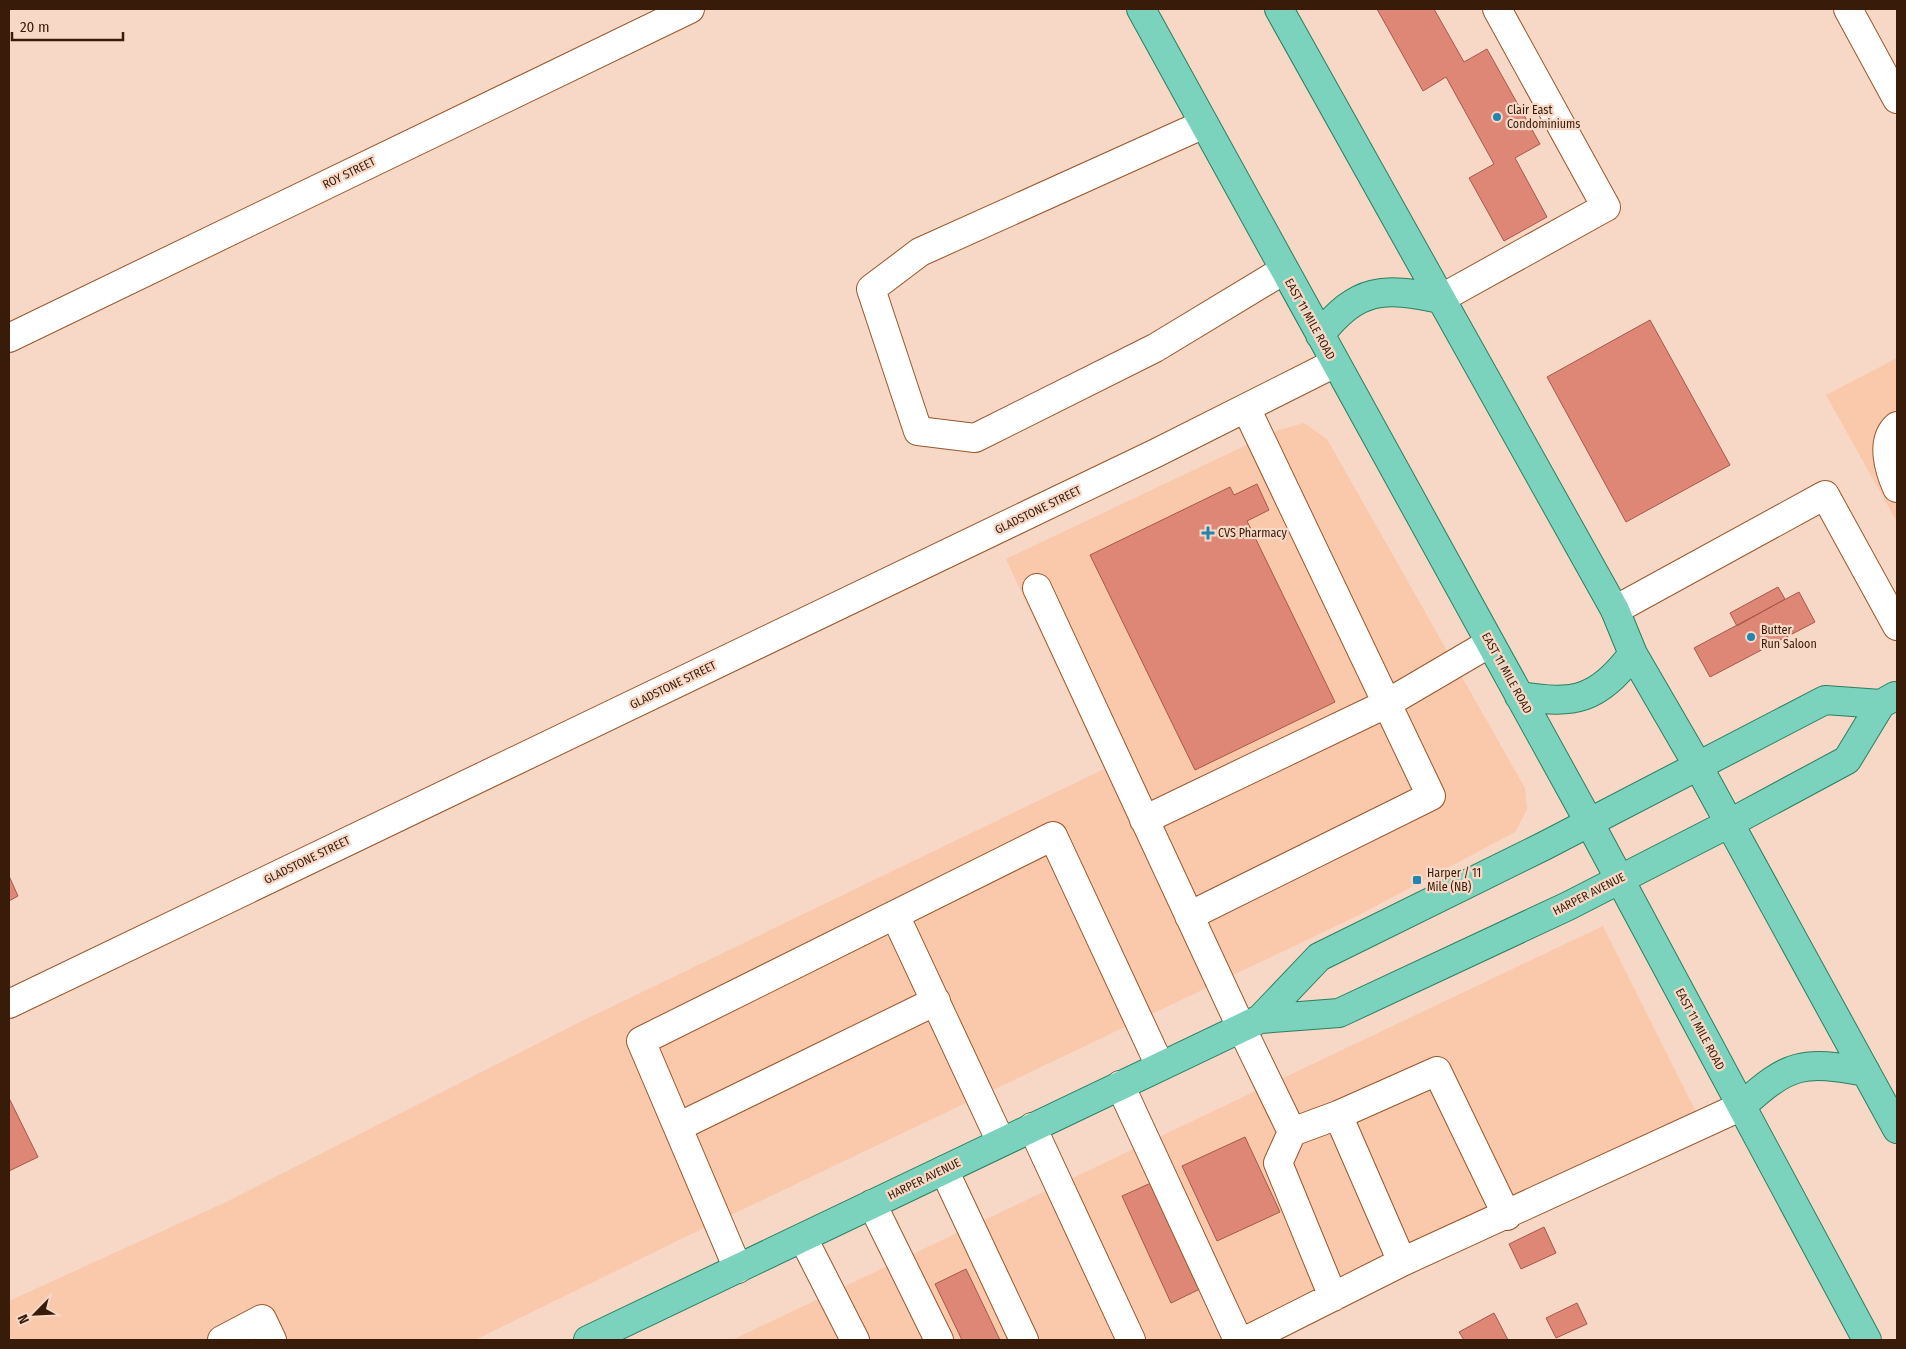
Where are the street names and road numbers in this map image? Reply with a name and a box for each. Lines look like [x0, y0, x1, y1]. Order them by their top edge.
street label: ROY STREET [320, 154, 378, 192]
street label: EAST 11 MILE ROAD [1282, 276, 1338, 362]
street label: GLADSTONE STREET [993, 483, 1084, 537]
street label: EAST 11 MILE ROAD [1479, 630, 1535, 716]
street label: GLADSTONE STREET [628, 658, 719, 712]
street label: GLADSTONE STREET [262, 833, 353, 887]
street label: HARPER AVENUE [1551, 870, 1628, 918]
street label: EAST 11 MILE ROAD [1673, 986, 1727, 1072]
street label: HARPER AVENUE [885, 1155, 963, 1203]

